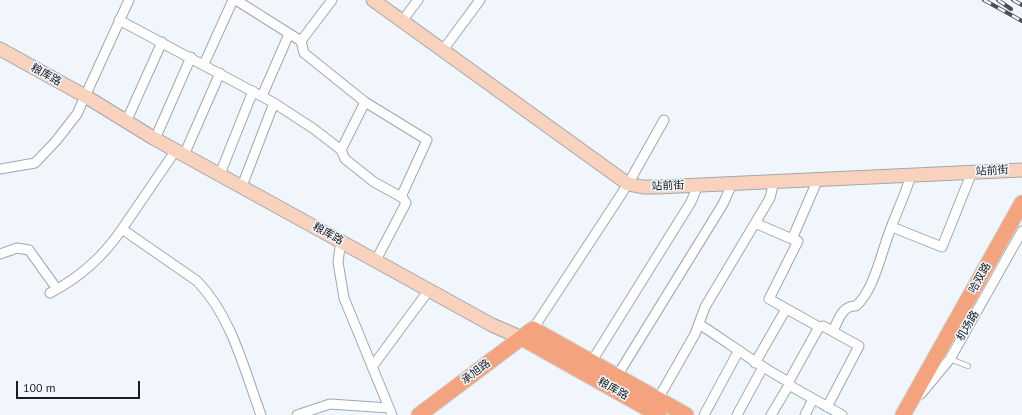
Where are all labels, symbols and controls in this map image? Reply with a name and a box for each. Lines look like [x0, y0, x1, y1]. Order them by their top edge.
street label: 粮库路 [28, 61, 64, 89]
street label: 站前街 [975, 164, 1009, 178]
street label: 站前街 [651, 179, 685, 193]
street label: 粮库路 [310, 220, 346, 248]
street label: 哈双路 [966, 260, 994, 296]
street label: 机场路 [954, 308, 982, 344]
street label: 承旭路 [459, 357, 493, 387]
scale bar [18, 373, 142, 399]
street label: 粮库路 [595, 375, 631, 403]
text: 100 m [23, 380, 56, 395]

